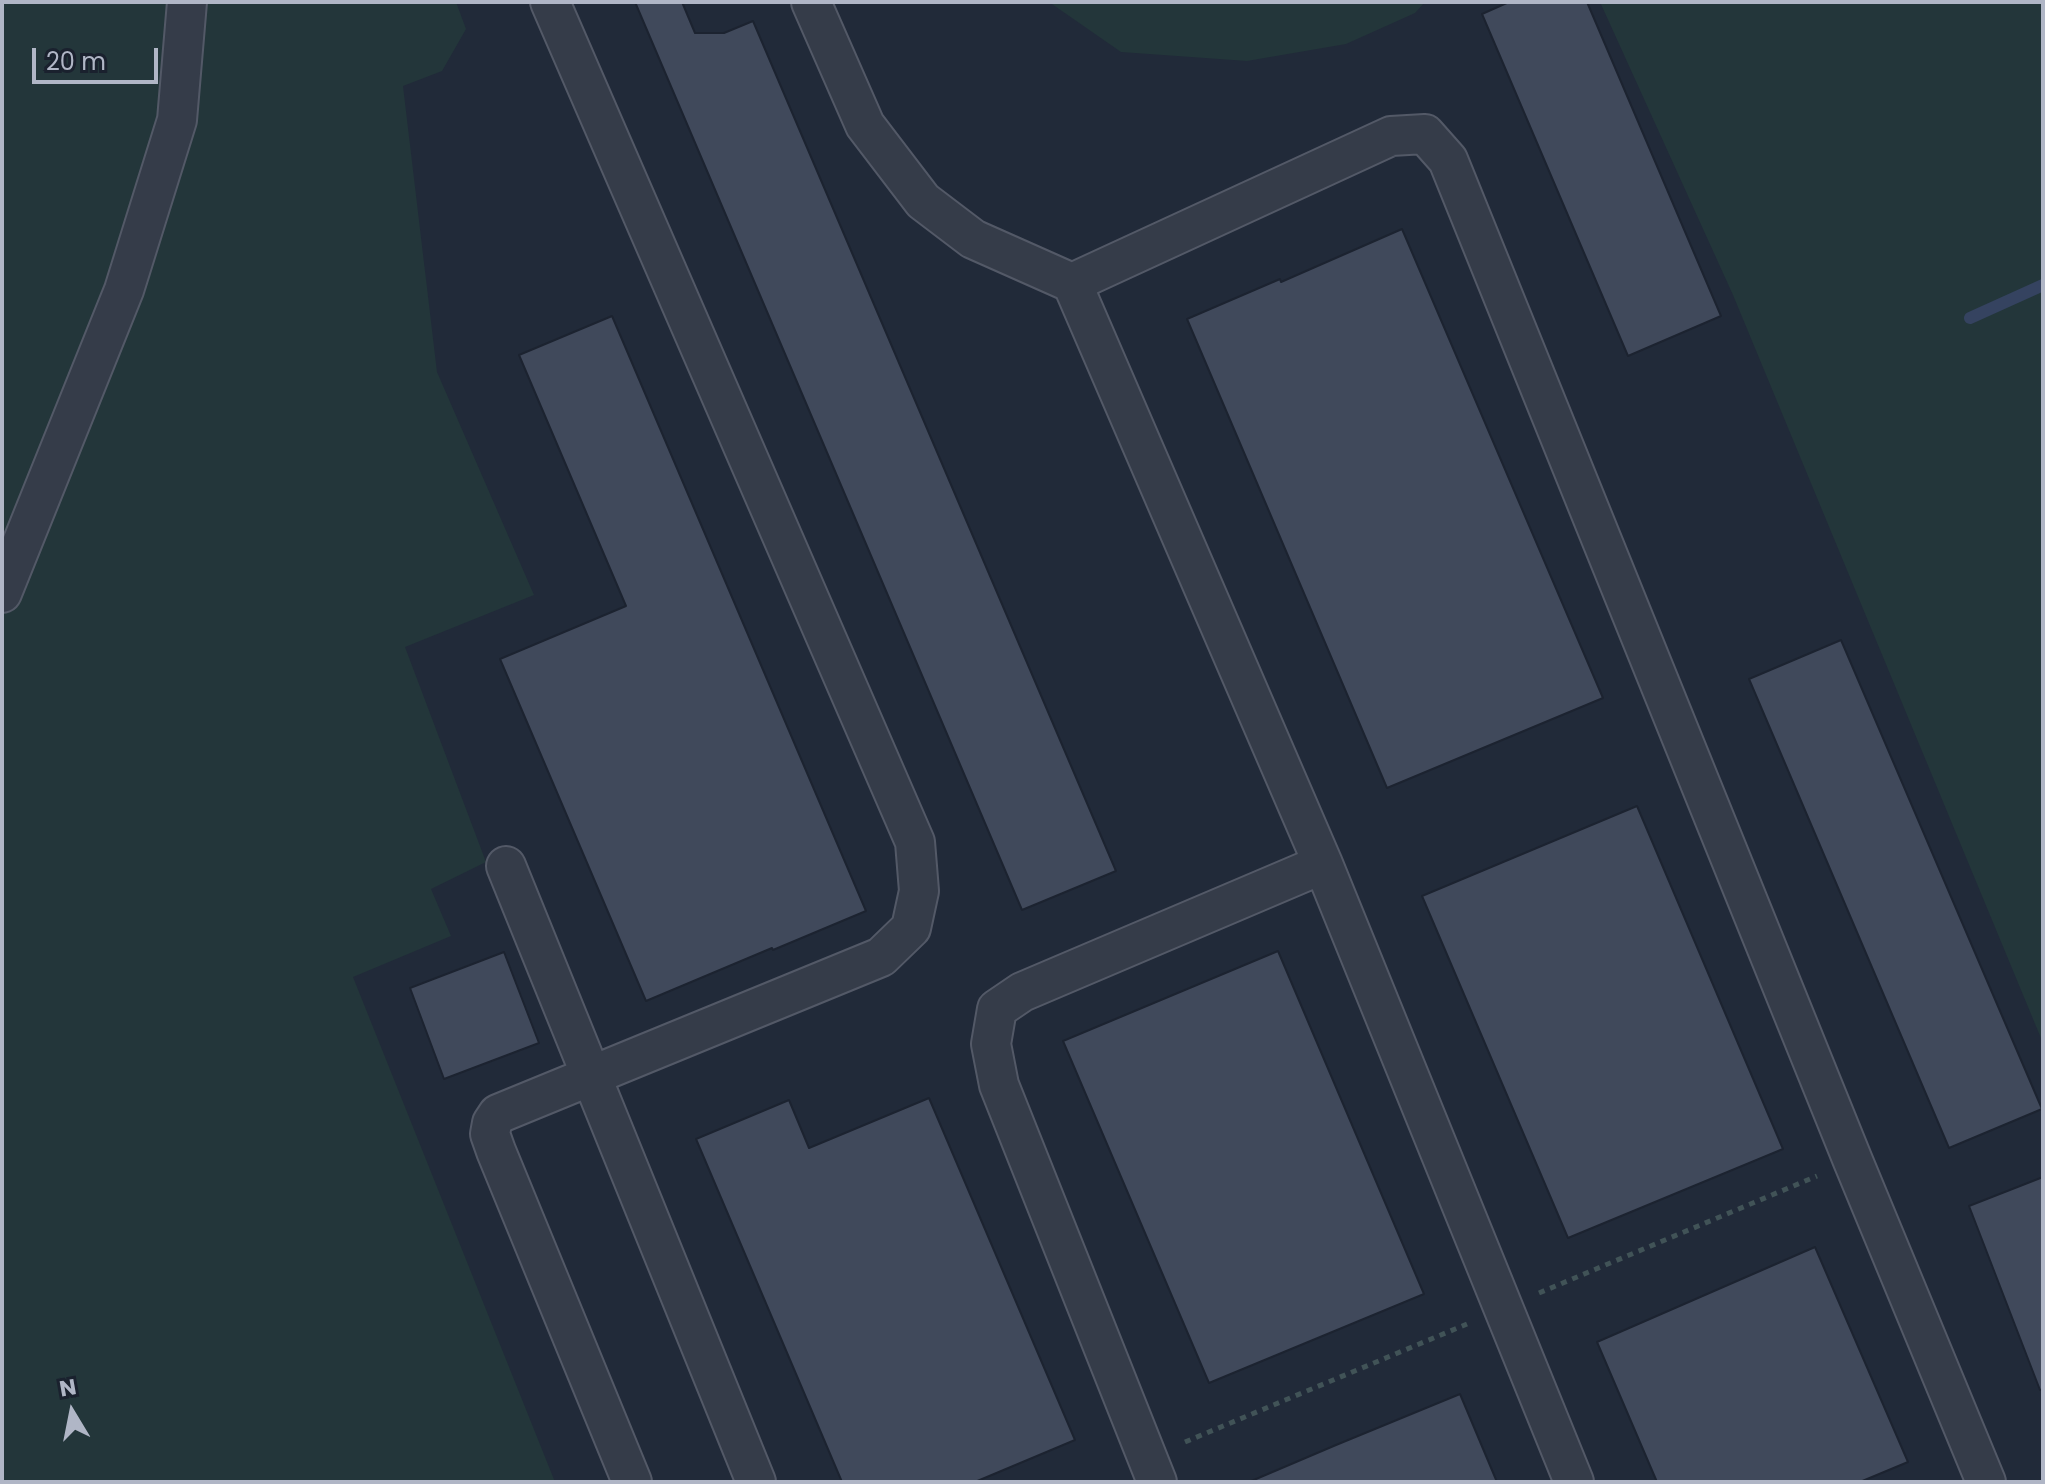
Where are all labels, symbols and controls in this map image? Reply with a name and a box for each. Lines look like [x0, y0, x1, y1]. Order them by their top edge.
scale bar [36, 32, 162, 82]
text: 20 m [46, 45, 106, 78]
text: N [57, 1371, 79, 1405]
north arrow [32, 1372, 112, 1452]

